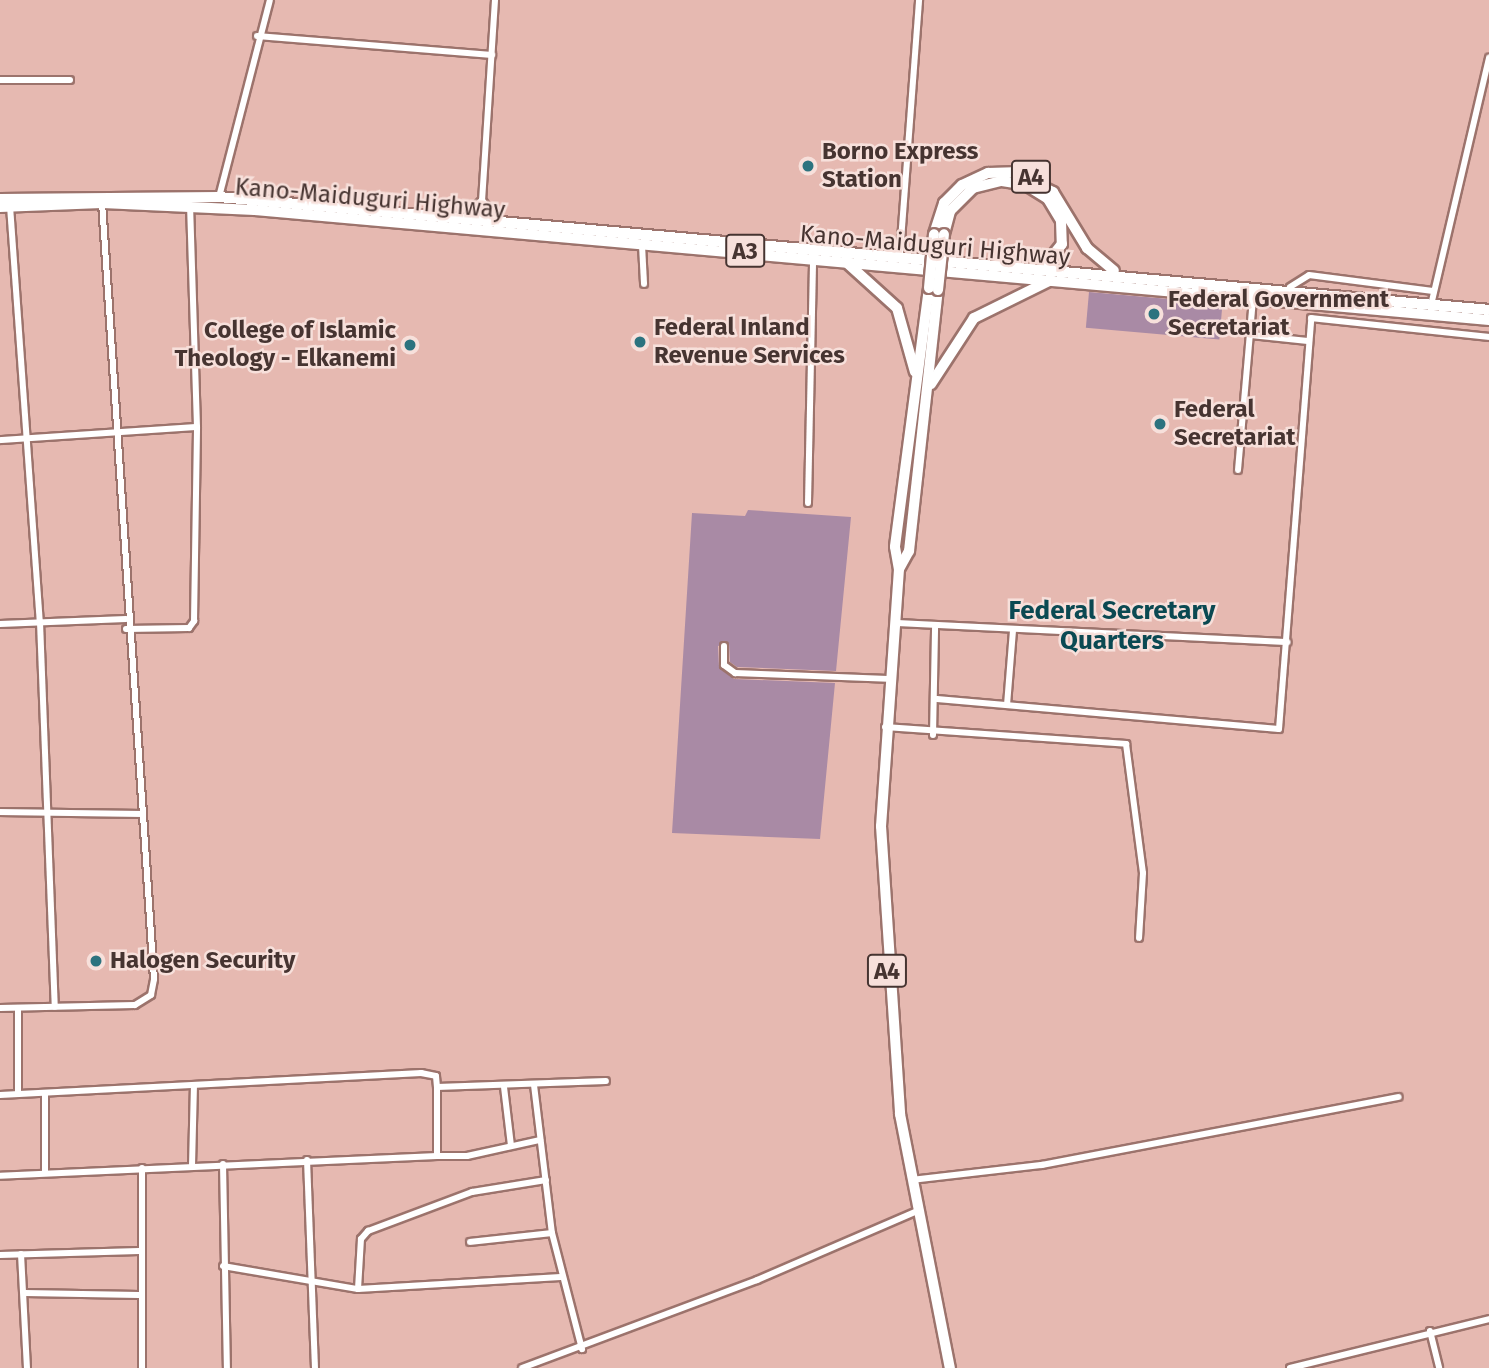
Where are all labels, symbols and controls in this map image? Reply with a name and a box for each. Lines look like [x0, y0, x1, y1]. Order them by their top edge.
place label: Borno Express Station [822, 138, 978, 194]
marker: Borno Express Station [800, 158, 816, 174]
road number: A4 [1010, 158, 1052, 196]
street label: Kano-Maiduguri Highway [234, 173, 506, 225]
street label: Kano-Maiduguri Highway [799, 220, 1071, 272]
road number: A3 [724, 232, 766, 270]
place label: Federal Government Secretariat [1168, 286, 1389, 342]
marker: Federal Government Secretariat [1146, 306, 1162, 322]
place label: Federal Inland Revenue Services [654, 314, 845, 370]
place label: College of Islamic Theology - Elkanemi [174, 317, 396, 373]
marker: Federal Inland Revenue Services [632, 334, 648, 350]
marker: College of Islamic Theology - Elkanemi [402, 337, 418, 353]
place label: Federal Secretariat [1174, 396, 1296, 452]
marker: Federal Secretariat [1152, 416, 1168, 432]
district label: Federal Secretary Quarters [1009, 595, 1215, 656]
place label: Halogen Security [110, 947, 295, 975]
road number: A4 [866, 952, 908, 990]
marker: Halogen Security [88, 953, 104, 969]

